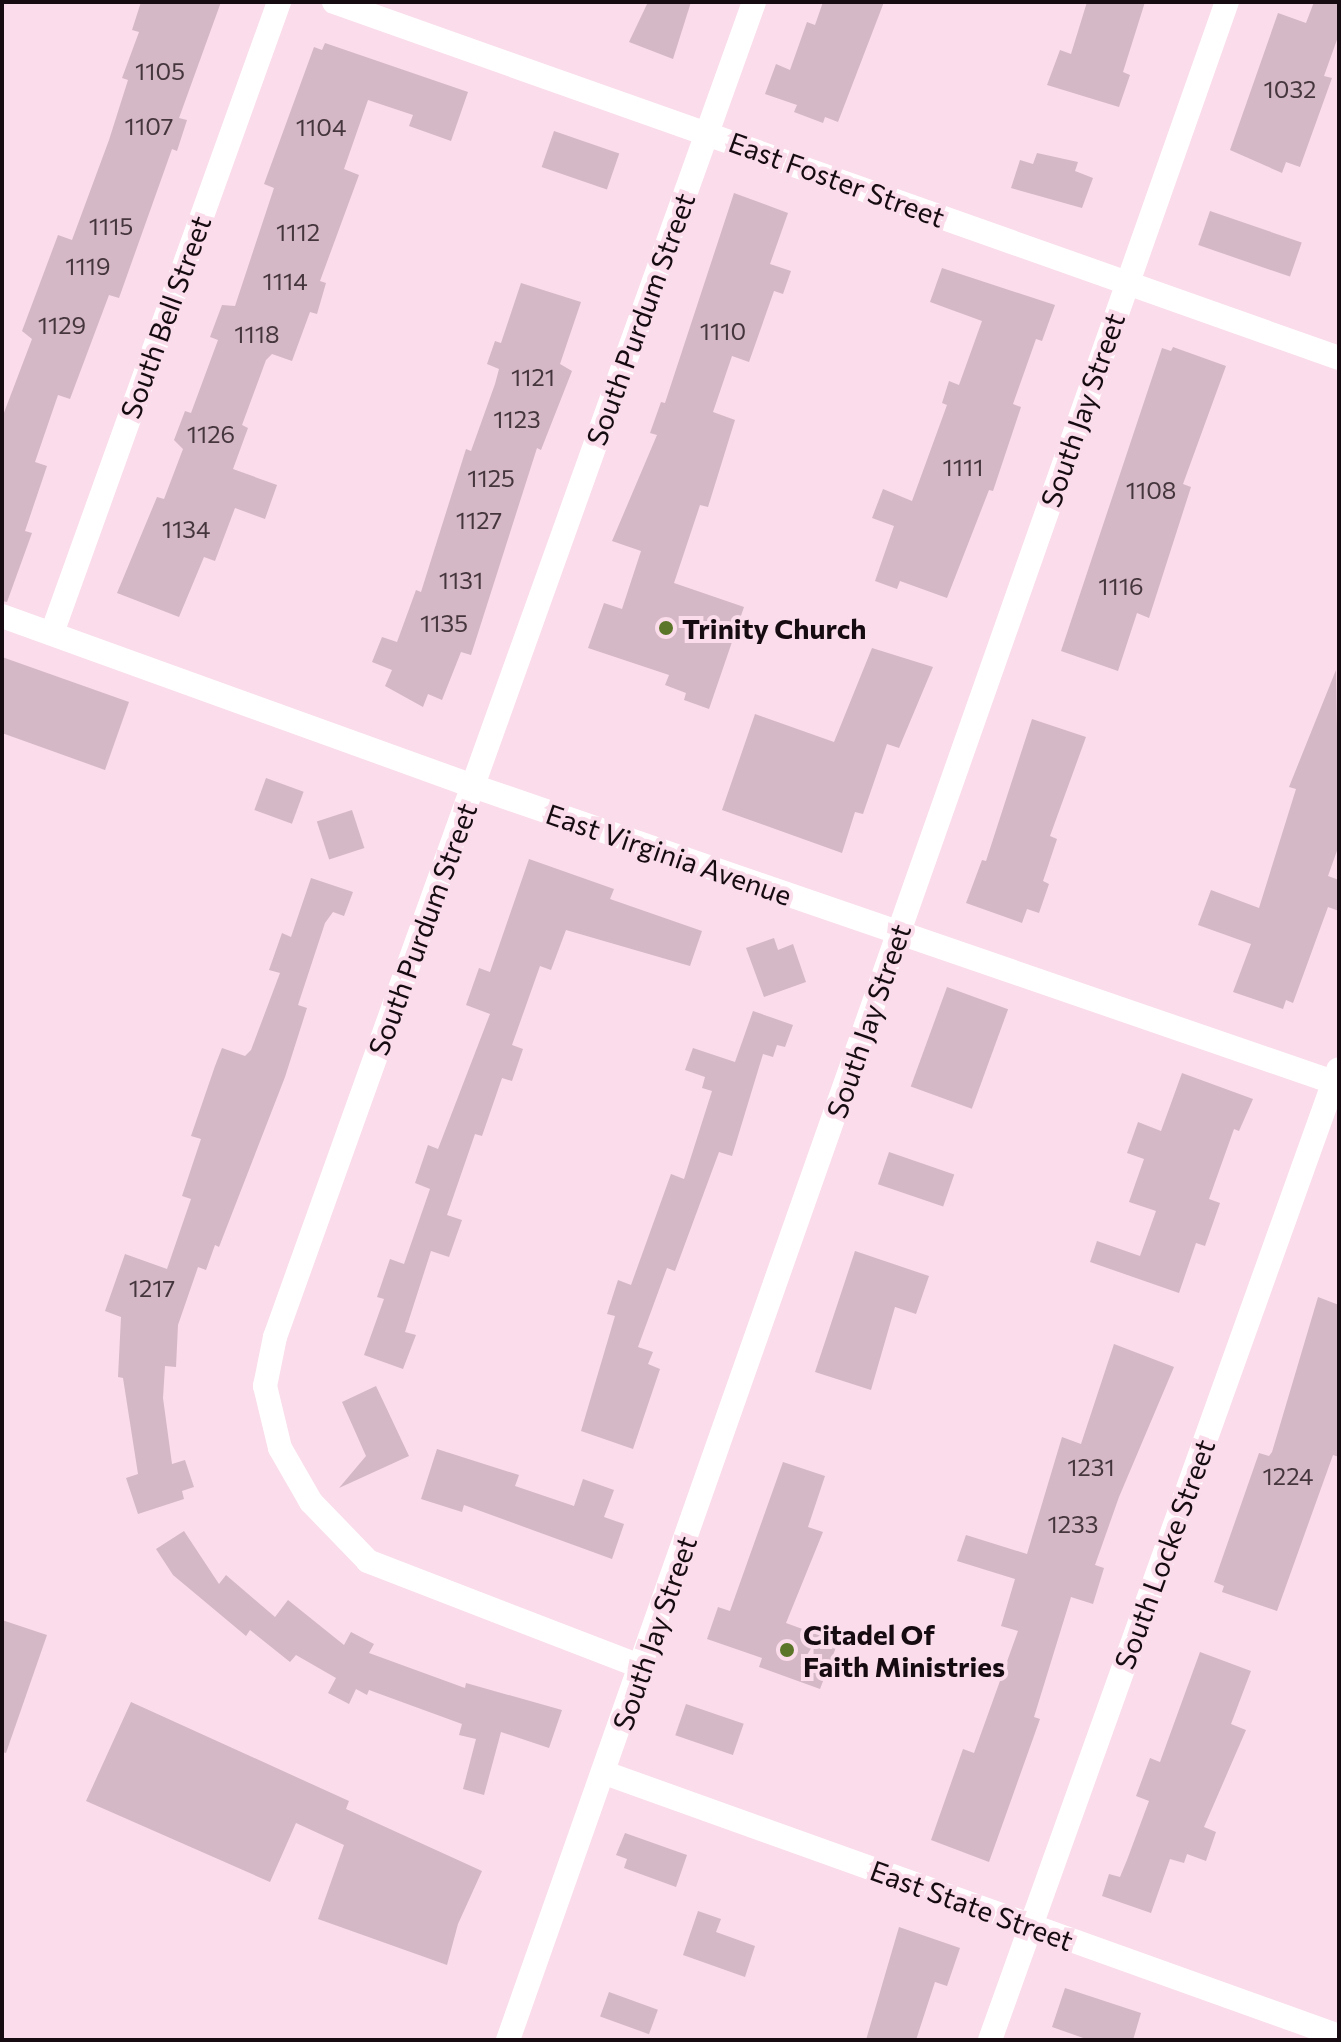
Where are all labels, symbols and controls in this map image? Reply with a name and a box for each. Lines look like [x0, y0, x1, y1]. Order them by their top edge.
house number: 1105 [135, 57, 185, 85]
house number: 1032 [1264, 75, 1316, 103]
house number: 1107 [125, 112, 173, 140]
house number: 1104 [296, 113, 346, 141]
street label: East Foster Street [725, 124, 949, 234]
street label: South Purdum Street [579, 188, 701, 450]
street label: South Bell Street [113, 211, 217, 423]
house number: 1115 [89, 212, 133, 240]
house number: 1112 [276, 218, 320, 246]
house number: 1119 [65, 252, 111, 280]
house number: 1114 [262, 267, 308, 295]
street label: South Jay Street [1033, 308, 1131, 512]
house number: 1129 [38, 311, 86, 339]
house number: 1110 [700, 317, 746, 345]
house number: 1118 [234, 320, 280, 348]
house number: 1121 [511, 363, 555, 391]
house number: 1123 [493, 405, 541, 433]
house number: 1126 [187, 420, 235, 448]
house number: 1111 [942, 453, 984, 481]
house number: 1125 [467, 464, 515, 492]
house number: 1108 [1126, 476, 1176, 504]
house number: 1127 [456, 506, 502, 534]
house number: 1134 [162, 515, 210, 543]
house number: 1131 [439, 566, 483, 594]
house number: 1116 [1098, 572, 1144, 600]
house number: 1135 [420, 609, 468, 637]
place label: Trinity Church [682, 611, 866, 645]
marker: Trinity Church [657, 619, 675, 637]
street label: East Virginia Avenue [542, 796, 796, 912]
street label: South Purdum Street [361, 798, 483, 1060]
street label: South Jay Street [819, 919, 917, 1123]
house number: 1217 [129, 1274, 175, 1302]
street label: South Locke Street [1107, 1435, 1221, 1673]
house number: 1231 [1067, 1453, 1115, 1481]
house number: 1224 [1263, 1462, 1313, 1490]
house number: 1233 [1048, 1510, 1098, 1538]
street label: South Jay Street [605, 1531, 703, 1735]
place label: Citadel Of Faith Ministries [803, 1617, 1005, 1683]
marker: Citadel Of Faith Ministries [778, 1641, 796, 1659]
street label: East State Street [866, 1853, 1078, 1957]

